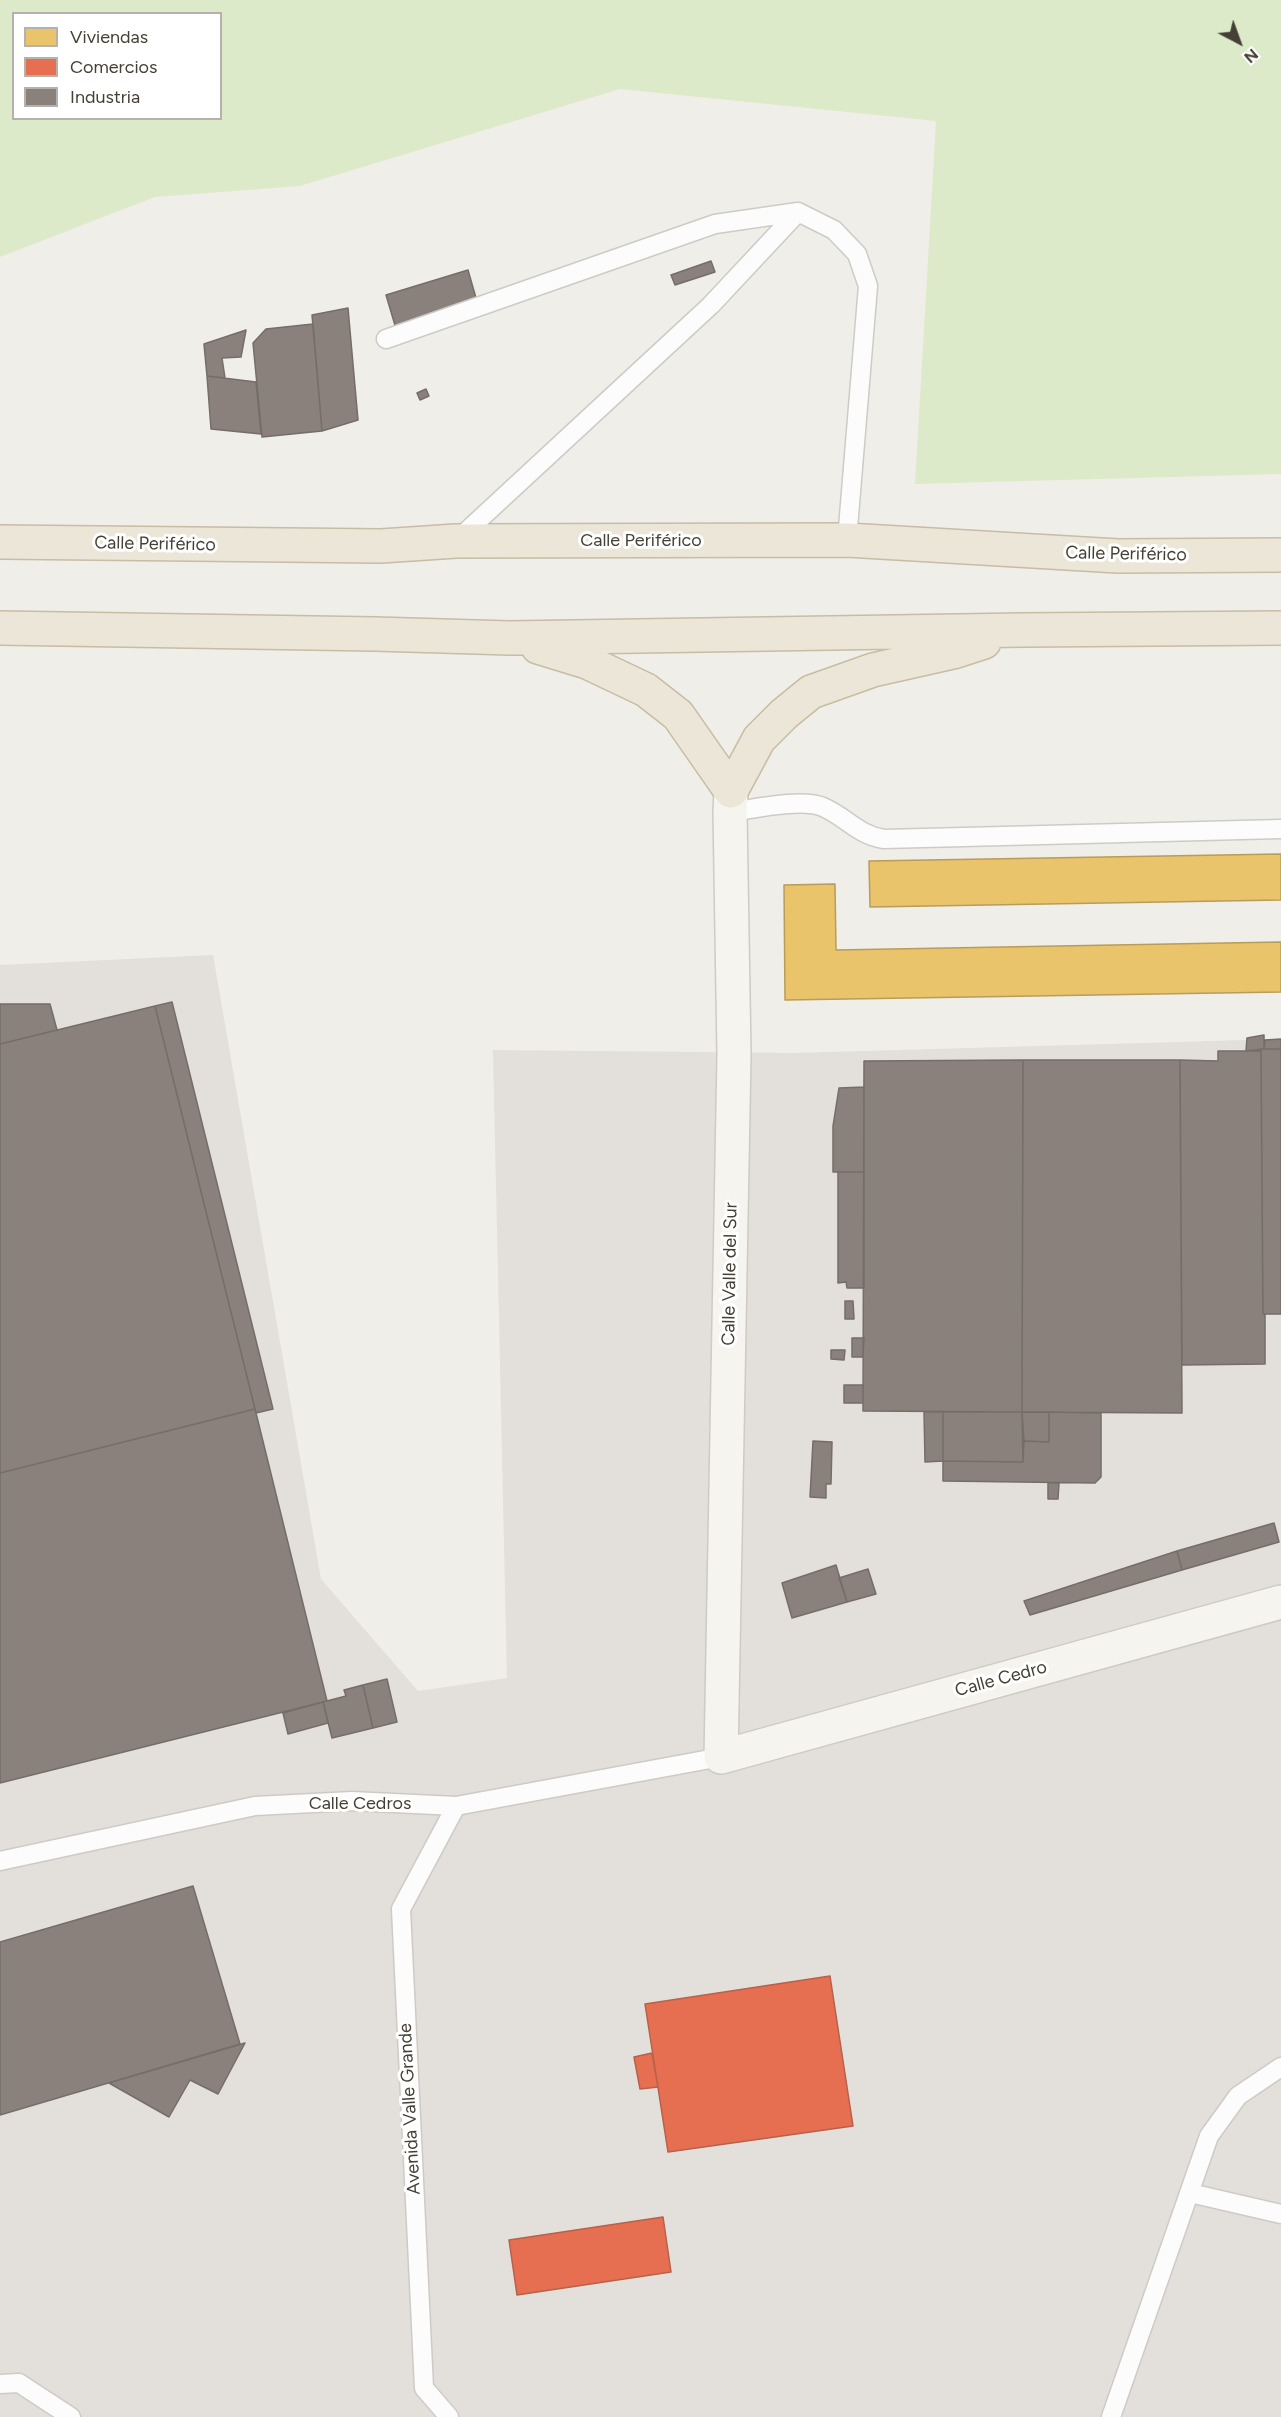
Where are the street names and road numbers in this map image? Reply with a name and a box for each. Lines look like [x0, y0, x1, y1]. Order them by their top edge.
street label: Calle Periférico [580, 530, 702, 552]
street label: Calle Periférico [94, 532, 216, 556]
street label: Calle Periférico [1065, 542, 1187, 566]
street label: Calle Valle del Sur [718, 1202, 742, 1346]
street label: Calle Cedro [953, 1656, 1049, 1702]
street label: Calle Cedros [309, 1793, 411, 1815]
street label: Avenida Valle Grande [395, 2023, 425, 2195]

